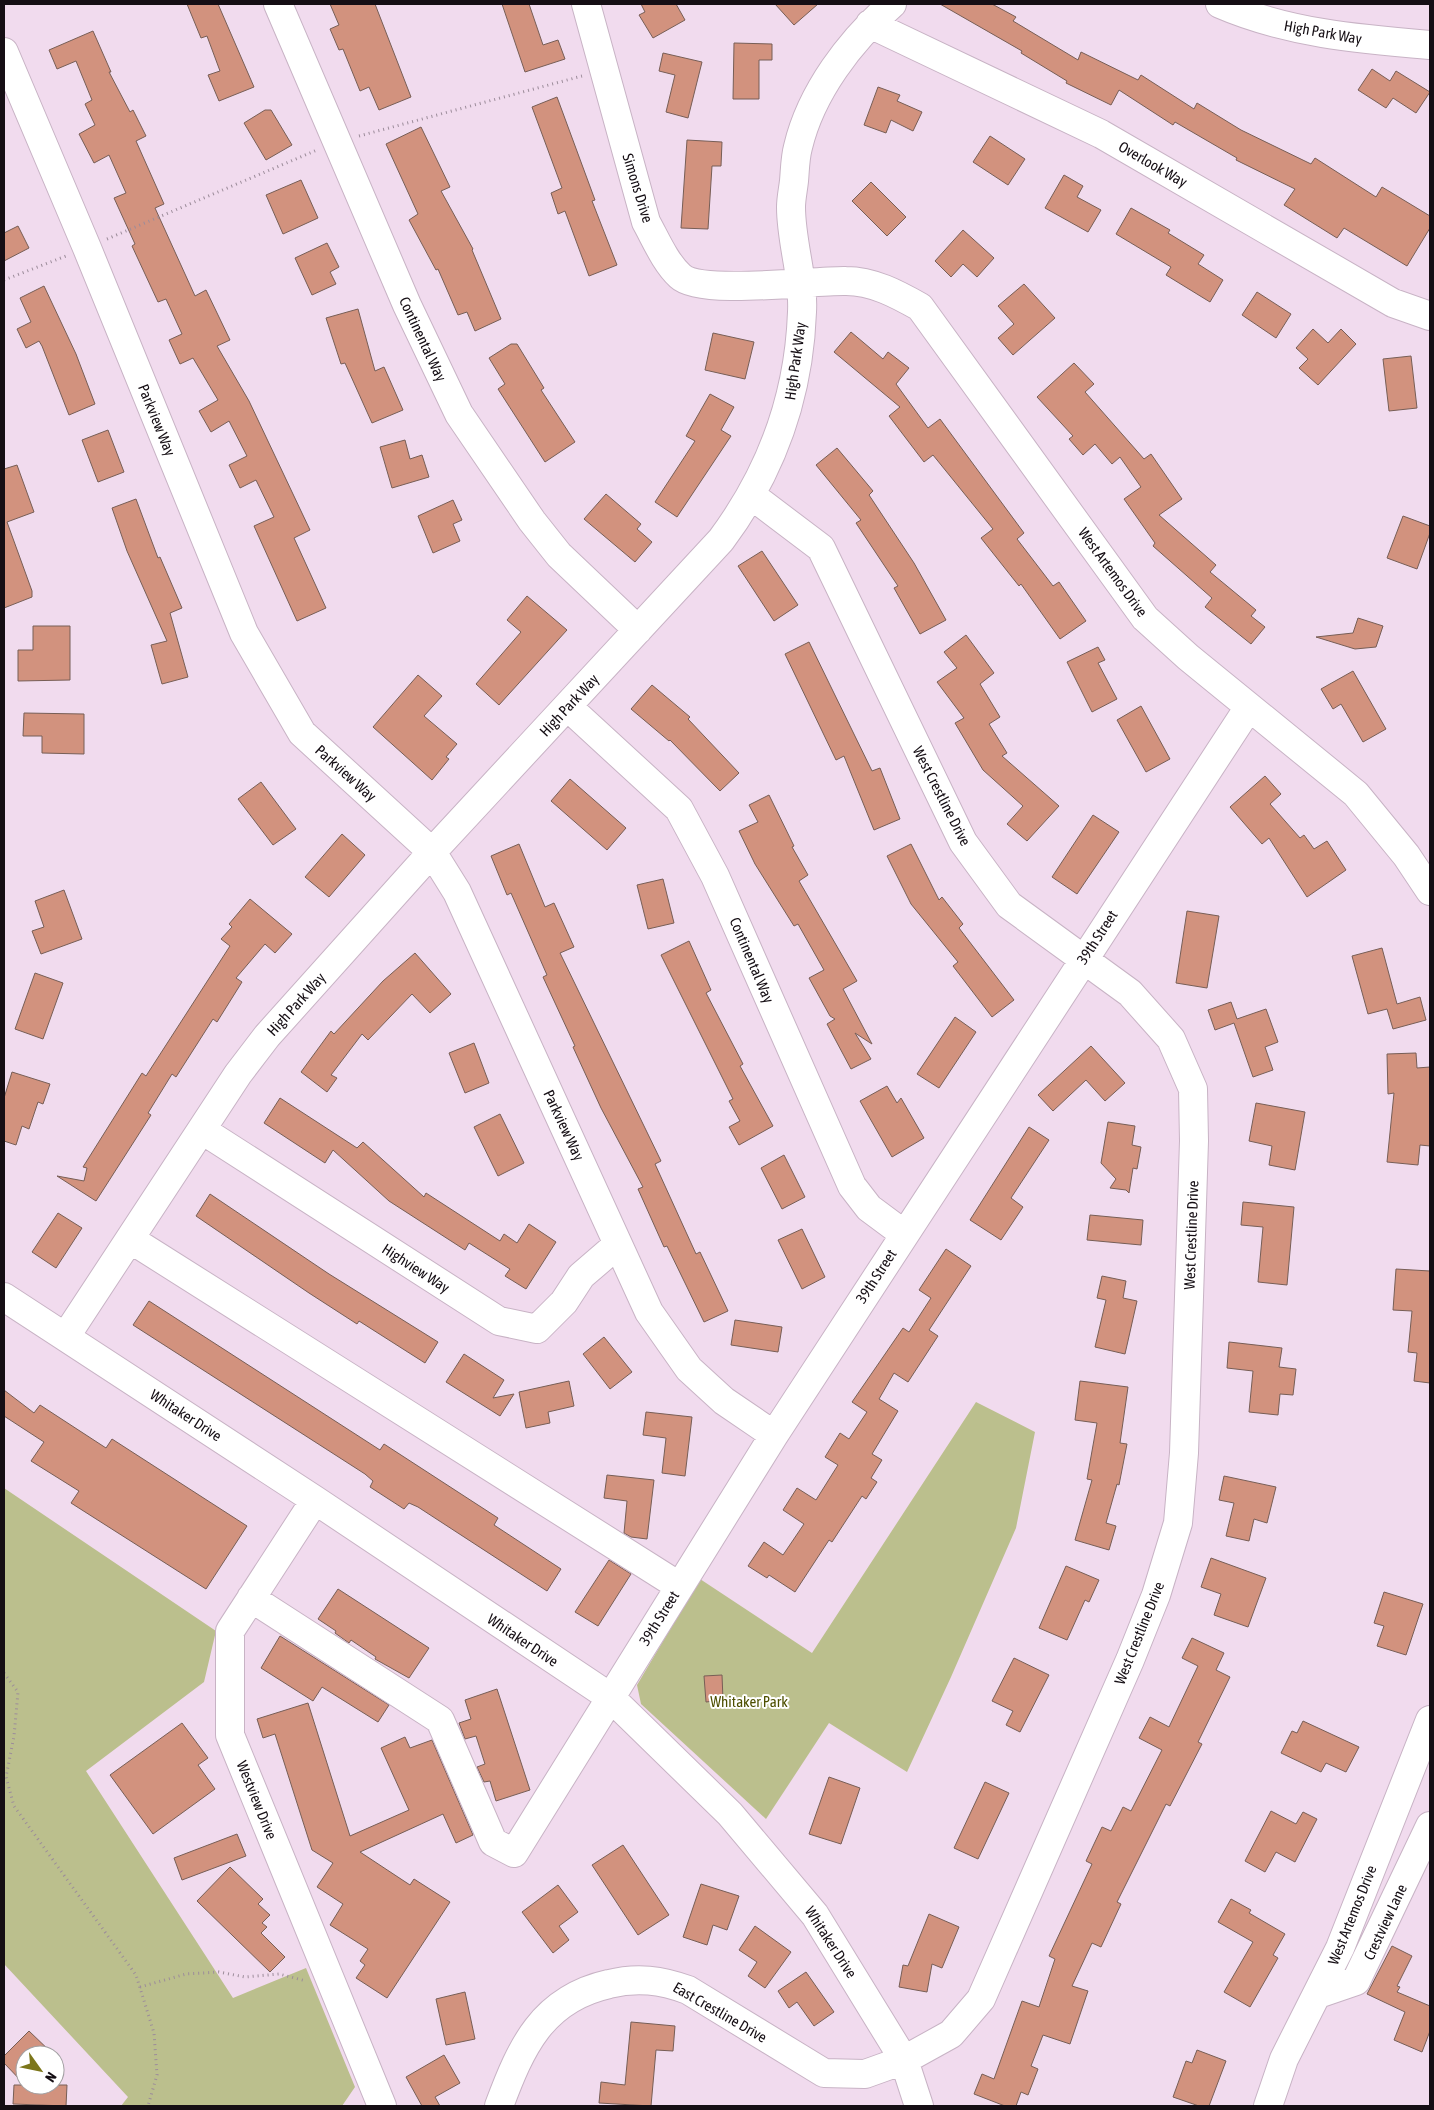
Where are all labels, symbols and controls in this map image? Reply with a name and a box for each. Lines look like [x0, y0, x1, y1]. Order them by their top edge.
street label: High Park Way [1283, 17, 1363, 47]
street label: Overlook Way [1116, 138, 1190, 190]
street label: Simons Drive [619, 151, 657, 225]
street label: Continental Way [396, 294, 450, 384]
street label: High Park Way [781, 321, 809, 401]
street label: Parkview Way [135, 382, 179, 458]
street label: West Artemos Drive [1075, 524, 1151, 620]
street label: High Park Way [536, 670, 602, 740]
street label: Parkview Way [312, 741, 380, 805]
street label: West Crestline Drive [910, 743, 974, 849]
street label: 39th Street [1073, 907, 1121, 967]
street label: Continental Way [726, 915, 778, 1005]
street label: High Park Way [263, 969, 329, 1039]
street label: Parkview Way [540, 1087, 588, 1163]
street label: West Crestline Drive [1181, 1180, 1201, 1290]
street label: Highview Way [379, 1240, 453, 1296]
street label: 39th Street [852, 1246, 900, 1306]
street label: Whitaker Drive [147, 1386, 225, 1444]
street label: West Crestline Drive [1111, 1579, 1167, 1687]
street label: 39th Street [636, 1588, 682, 1648]
street label: Whitaker Drive [484, 1610, 562, 1670]
park label: Whitaker Park [710, 1693, 788, 1710]
street label: Westview Drive [234, 1758, 281, 1842]
street label: West Artemos Drive [1324, 1863, 1380, 1967]
street label: Crestview Lane [1360, 1881, 1410, 1963]
street label: Whitaker Drive [802, 1903, 860, 1981]
street label: East Crestline Drive [670, 1978, 770, 2046]
north arrow [15, 2045, 65, 2095]
text: N [42, 2069, 60, 2085]

